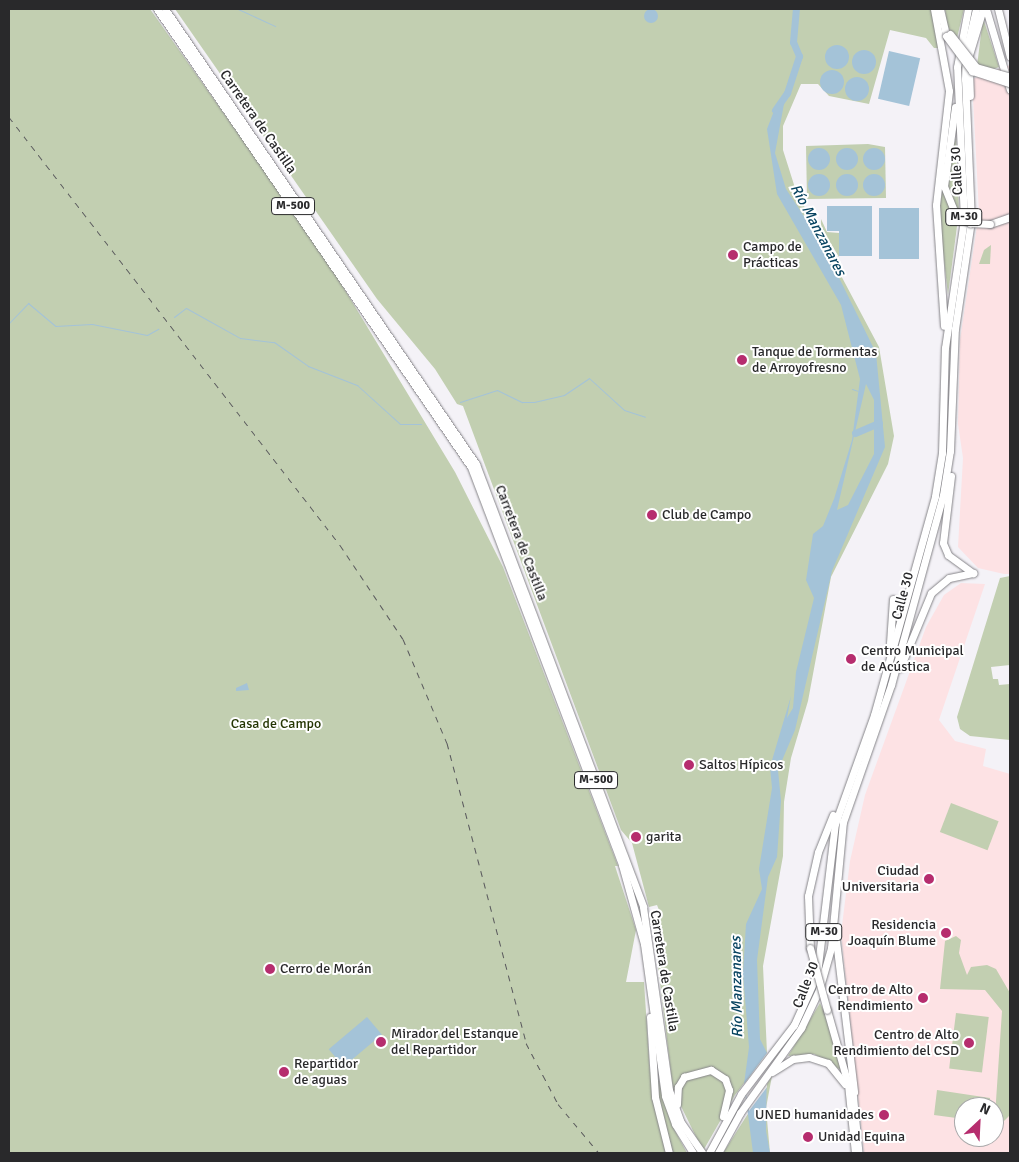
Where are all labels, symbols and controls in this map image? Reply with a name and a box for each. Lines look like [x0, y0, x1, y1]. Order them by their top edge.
street label: Carretera de Castilla [216, 67, 300, 177]
street label: Calle 30 [947, 146, 967, 196]
water label: Río Manzanares [786, 181, 850, 279]
road number: M-500 [270, 197, 316, 216]
road number: M-30 [945, 208, 983, 226]
place label: Campo de Prácticas [743, 239, 802, 272]
marker: Campo de Prácticas [727, 249, 739, 261]
place label: Tanque de Tormentas de Arroyofresno [752, 344, 877, 377]
marker: Tanque de Tormentas de Arroyofresno [736, 354, 748, 366]
street label: Carretera de Castilla [491, 483, 551, 603]
place label: Club de Campo [662, 507, 751, 523]
marker: Club de Campo [646, 509, 658, 521]
street label: Calle 30 [889, 570, 917, 622]
place label: Centro Municipal de Acústica [861, 643, 964, 676]
marker: Centro Municipal de Acústica [845, 653, 857, 665]
park label: Casa de Campo [231, 716, 321, 732]
place label: Saltos Hípicos [699, 757, 783, 773]
marker: Saltos Hípicos [683, 759, 695, 771]
road number: M-500 [574, 770, 618, 790]
place label: garita [646, 829, 682, 845]
marker: garita [630, 831, 642, 843]
place label: Ciudad Universitaria [842, 863, 919, 896]
marker: Ciudad Universitaria [923, 873, 935, 885]
street label: Carretera de Castilla [646, 909, 682, 1033]
place label: Residencia Joaquín Blume [848, 917, 936, 950]
road number: M-30 [805, 922, 843, 942]
marker: Residencia Joaquín Blume [940, 927, 952, 939]
water label: Río Manzanares [727, 936, 747, 1038]
street label: Calle 30 [789, 959, 823, 1011]
place label: Cerro de Morán [280, 961, 372, 977]
marker: Cerro de Morán [264, 963, 276, 975]
place label: Centro de Alto Rendimiento [828, 982, 913, 1014]
marker: Centro de Alto Rendimiento [917, 992, 929, 1004]
place label: Mirador del Estanque del Repartidor [391, 1026, 518, 1058]
place label: Centro de Alto Rendimiento del CSD [833, 1027, 959, 1060]
marker: Mirador del Estanque del Repartidor [375, 1036, 387, 1048]
marker: Centro de Alto Rendimiento del CSD [963, 1037, 975, 1049]
place label: Repartidor de aguas [294, 1056, 358, 1088]
marker: Repartidor de aguas [278, 1066, 290, 1078]
north arrow [954, 1097, 1004, 1147]
text: N [977, 1099, 993, 1119]
place label: UNED humanidades [755, 1107, 874, 1123]
marker: UNED humanidades [878, 1109, 890, 1121]
place label: Unidad Equina [818, 1129, 905, 1145]
marker: Unidad Equina [802, 1131, 814, 1143]

